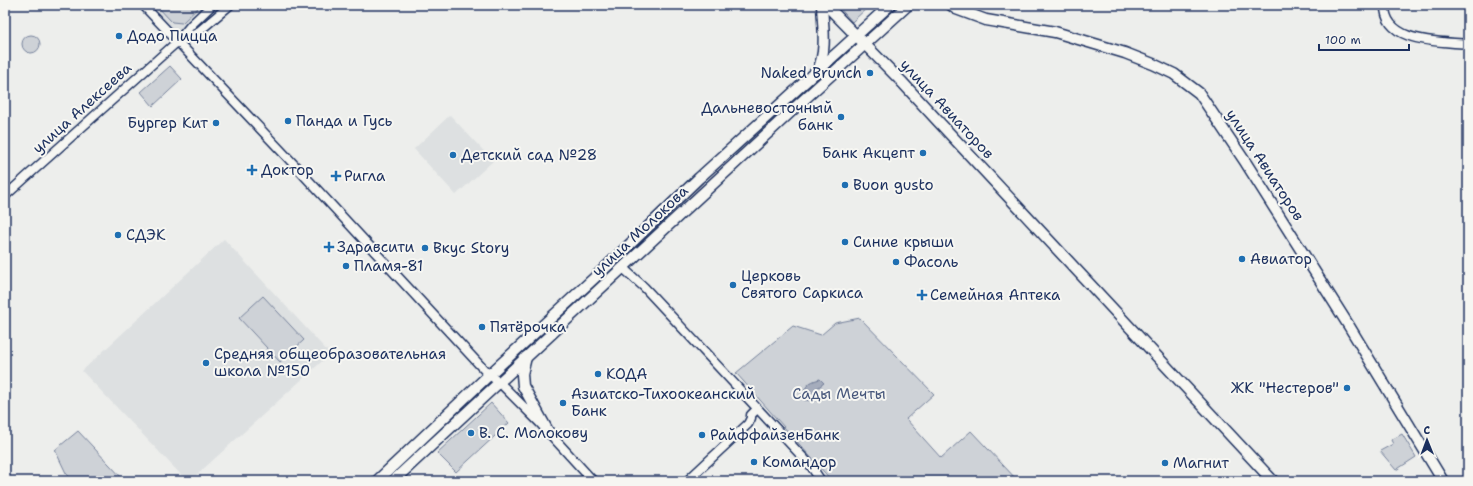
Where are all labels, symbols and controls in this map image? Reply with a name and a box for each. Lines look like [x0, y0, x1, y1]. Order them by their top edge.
place label: Додо Пицца [127, 26, 218, 46]
scale bar [1319, 26, 1409, 52]
marker: Додо Пицца [114, 31, 124, 41]
text: 100 m [1325, 32, 1361, 48]
street label: улица Авиаторов [896, 55, 998, 163]
street label: улица Алексеева [28, 58, 136, 158]
place label: Naked Brunch [761, 63, 862, 83]
marker: Naked Brunch [865, 68, 875, 78]
place label: Дальневосточный банк [701, 98, 833, 135]
street label: улица Авиаторов [1221, 105, 1309, 225]
place label: Панда и Гусь [296, 111, 393, 131]
marker: Дальневосточный банк [836, 112, 846, 122]
place label: Бургер Кит [127, 113, 208, 133]
marker: Панда и Гусь [283, 116, 293, 126]
marker: Бургер Кит [211, 118, 221, 128]
place label: Банк Акцепт [822, 143, 915, 163]
place label: Детский сад №28 [461, 145, 597, 165]
marker: Банк Акцепт [918, 148, 928, 158]
marker: Детский сад №28 [448, 150, 458, 160]
place label: Доктор [261, 160, 314, 180]
marker: Доктор [246, 164, 258, 176]
place label: Ригла [344, 166, 386, 186]
marker: Ригла [331, 171, 341, 181]
place label: Buon gusto [853, 175, 934, 195]
marker: Buon gusto [840, 180, 850, 190]
street label: улица Молокова [587, 181, 693, 281]
place label: СДЭК [126, 225, 166, 245]
marker: СДЭК [113, 230, 123, 240]
place label: Синие крыши [853, 232, 954, 252]
place label: Здравсити [337, 237, 415, 257]
marker: Синие крыши [840, 237, 850, 247]
place label: Вкус Story [433, 238, 509, 258]
marker: Здравсити [324, 242, 334, 252]
marker: Вкус Story [420, 243, 430, 253]
place label: Авиатор [1250, 249, 1312, 269]
place label: Фасоль [904, 252, 959, 272]
marker: Авиатор [1237, 254, 1247, 264]
place label: Пламя-81 [354, 256, 423, 276]
marker: Фасоль [891, 257, 901, 267]
marker: Пламя-81 [341, 261, 351, 271]
place label: Церковь Святого Саркиса [741, 266, 864, 303]
marker: Церковь Святого Саркиса [728, 280, 738, 290]
place label: Семейная Аптека [930, 285, 1061, 305]
marker: Семейная Аптека [917, 290, 927, 300]
place label: Пятёрочка [490, 317, 567, 337]
marker: Пятёрочка [477, 322, 487, 332]
place label: Средняя общеобразовательная школа №150 [214, 344, 446, 381]
marker: Средняя общеобразовательная школа №150 [201, 358, 211, 368]
place label: КОДА [606, 364, 648, 384]
marker: КОДА [593, 369, 603, 379]
place label: ЖК "Нестеров" [1231, 378, 1339, 398]
marker: ЖК "Нестеров" [1342, 383, 1352, 393]
place label: Азиатско-Тихоокеанский Банк [571, 384, 755, 421]
park label: Сады Мечты [792, 384, 886, 404]
marker: Азиатско-Тихоокеанский Банк [558, 398, 568, 408]
north arrow [1407, 420, 1447, 460]
place label: В. С. Молокову [479, 423, 588, 443]
text: С [1423, 423, 1431, 438]
place label: РайффайзенБанк [710, 425, 840, 445]
marker: В. С. Молокову [466, 428, 476, 438]
marker: РайффайзенБанк [697, 430, 707, 440]
place label: Командор [762, 452, 837, 472]
place label: Магнит [1173, 453, 1229, 473]
marker: Командор [749, 457, 759, 467]
marker: Магнит [1160, 458, 1170, 468]

